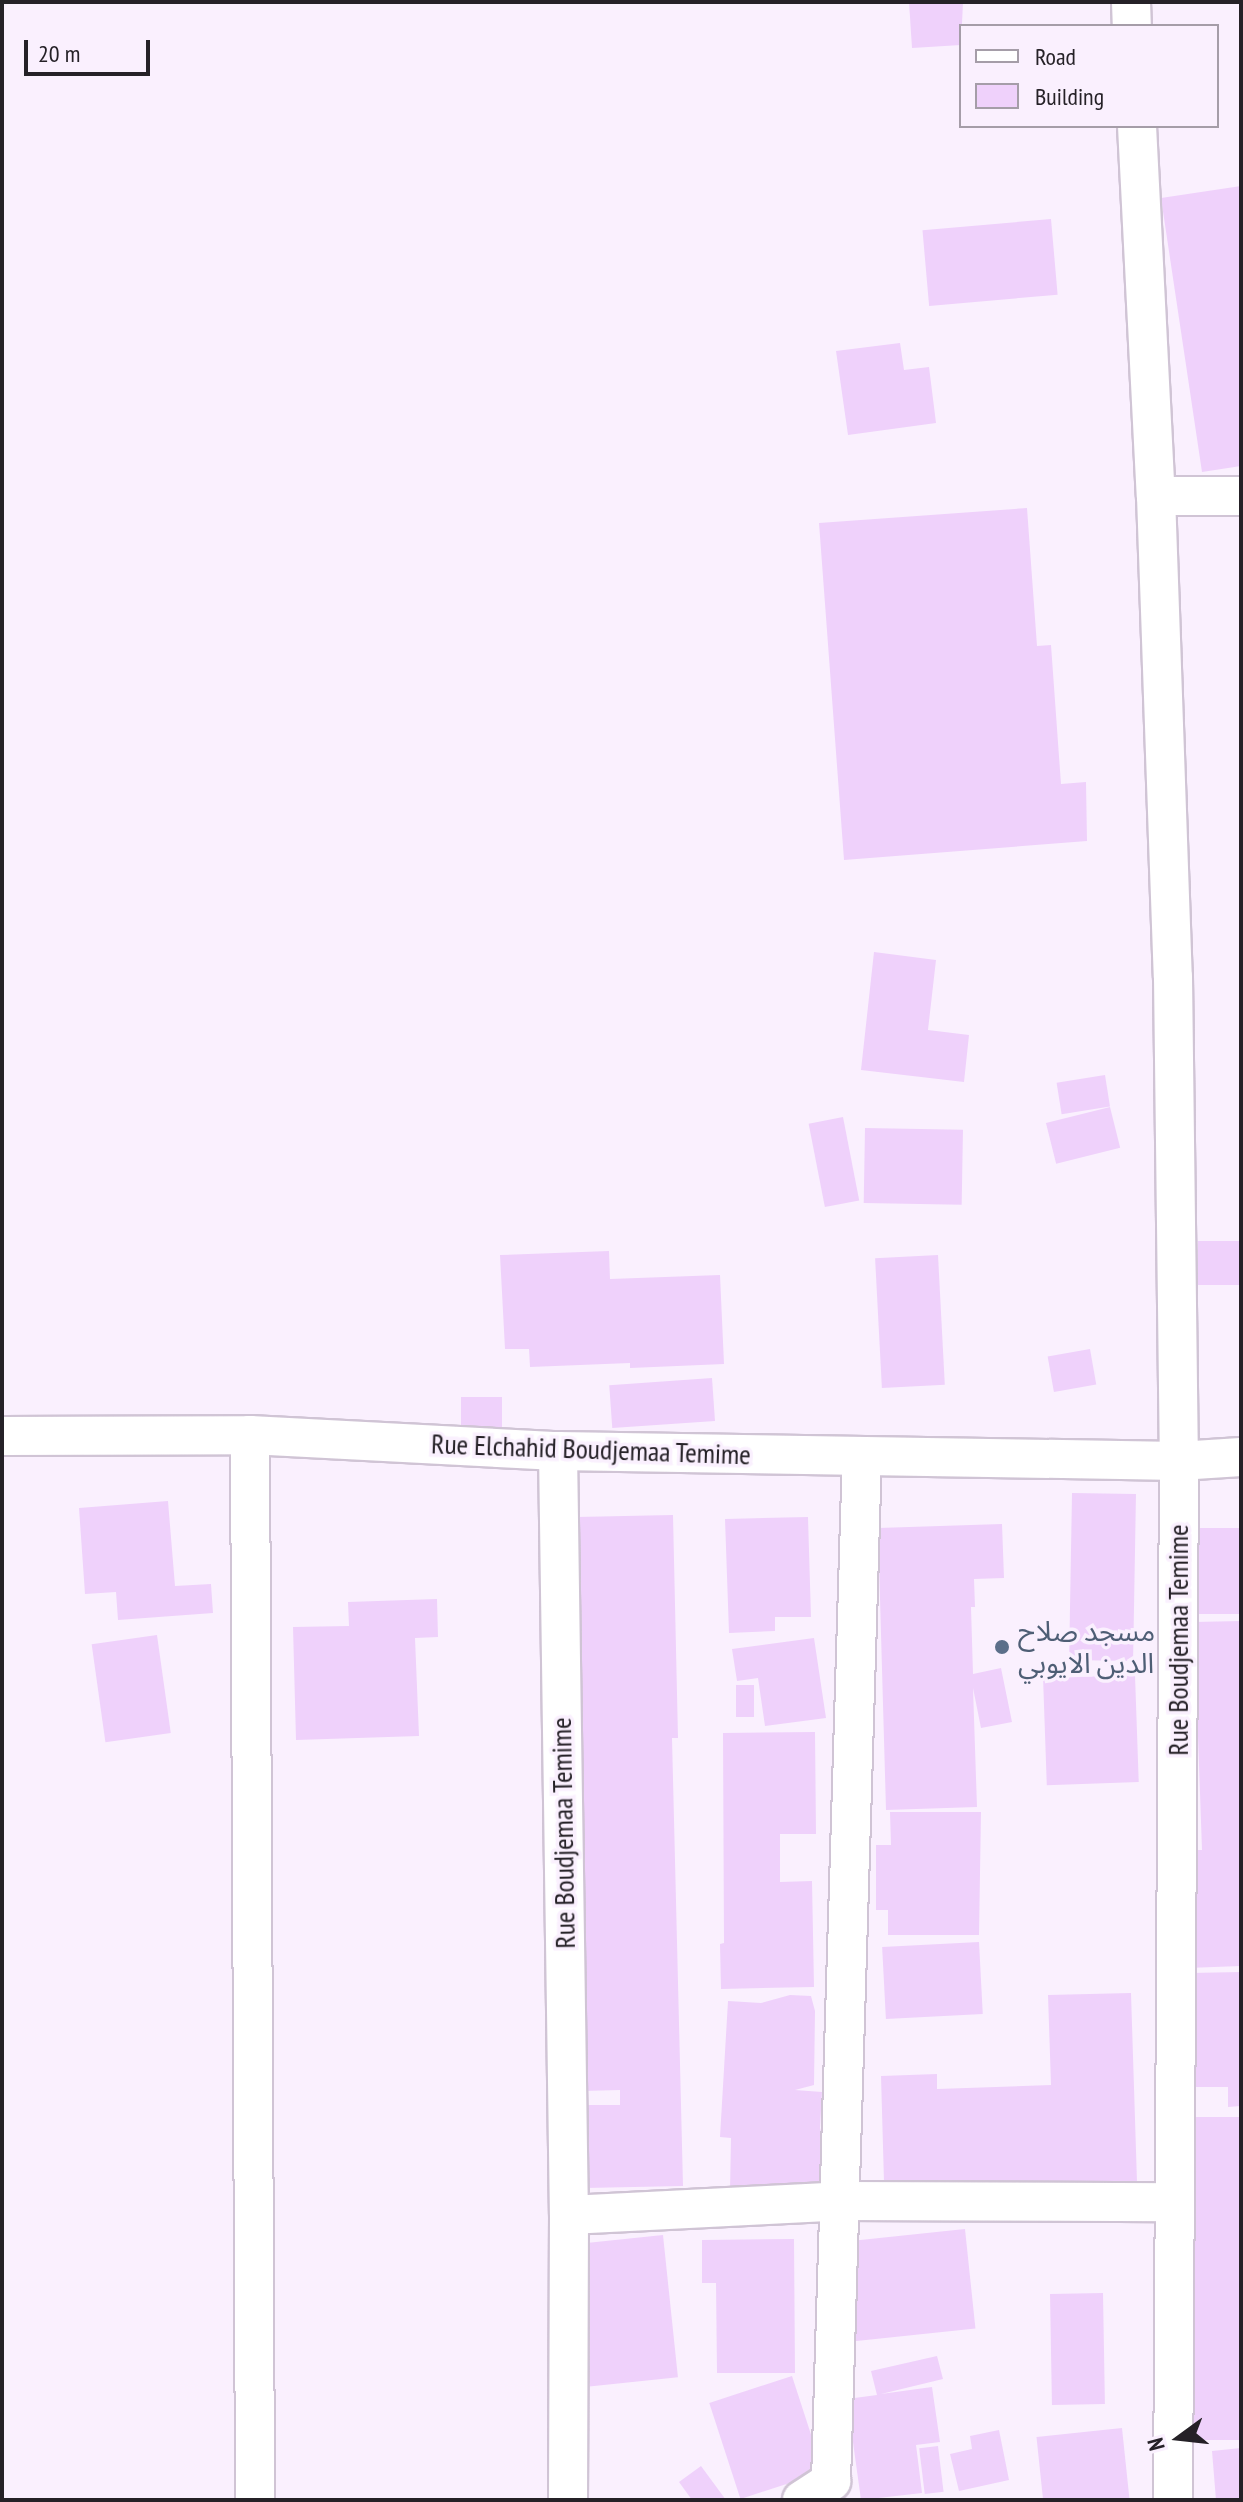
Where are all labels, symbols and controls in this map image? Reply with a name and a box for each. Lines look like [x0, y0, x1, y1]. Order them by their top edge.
scale bar [28, 24, 154, 74]
legend [959, 24, 1219, 128]
text: 20 m [38, 38, 80, 69]
text: Road [1035, 41, 1076, 72]
text: Building [1035, 81, 1104, 112]
street label: Rue Elchahid Boudjemaa Temime [430, 1427, 752, 1471]
street label: Rue Boudjemaa Temime [1161, 1524, 1195, 1756]
place label: مسجد صلاح الدين الايوبي [1018, 1614, 1155, 1680]
marker: مسجد صلاح الدين الايوبي [993, 1638, 1011, 1656]
street label: Rue Boudjemaa Temime [544, 1717, 582, 1949]
north arrow [1139, 2398, 1219, 2478]
text: N [1141, 2435, 1171, 2454]

